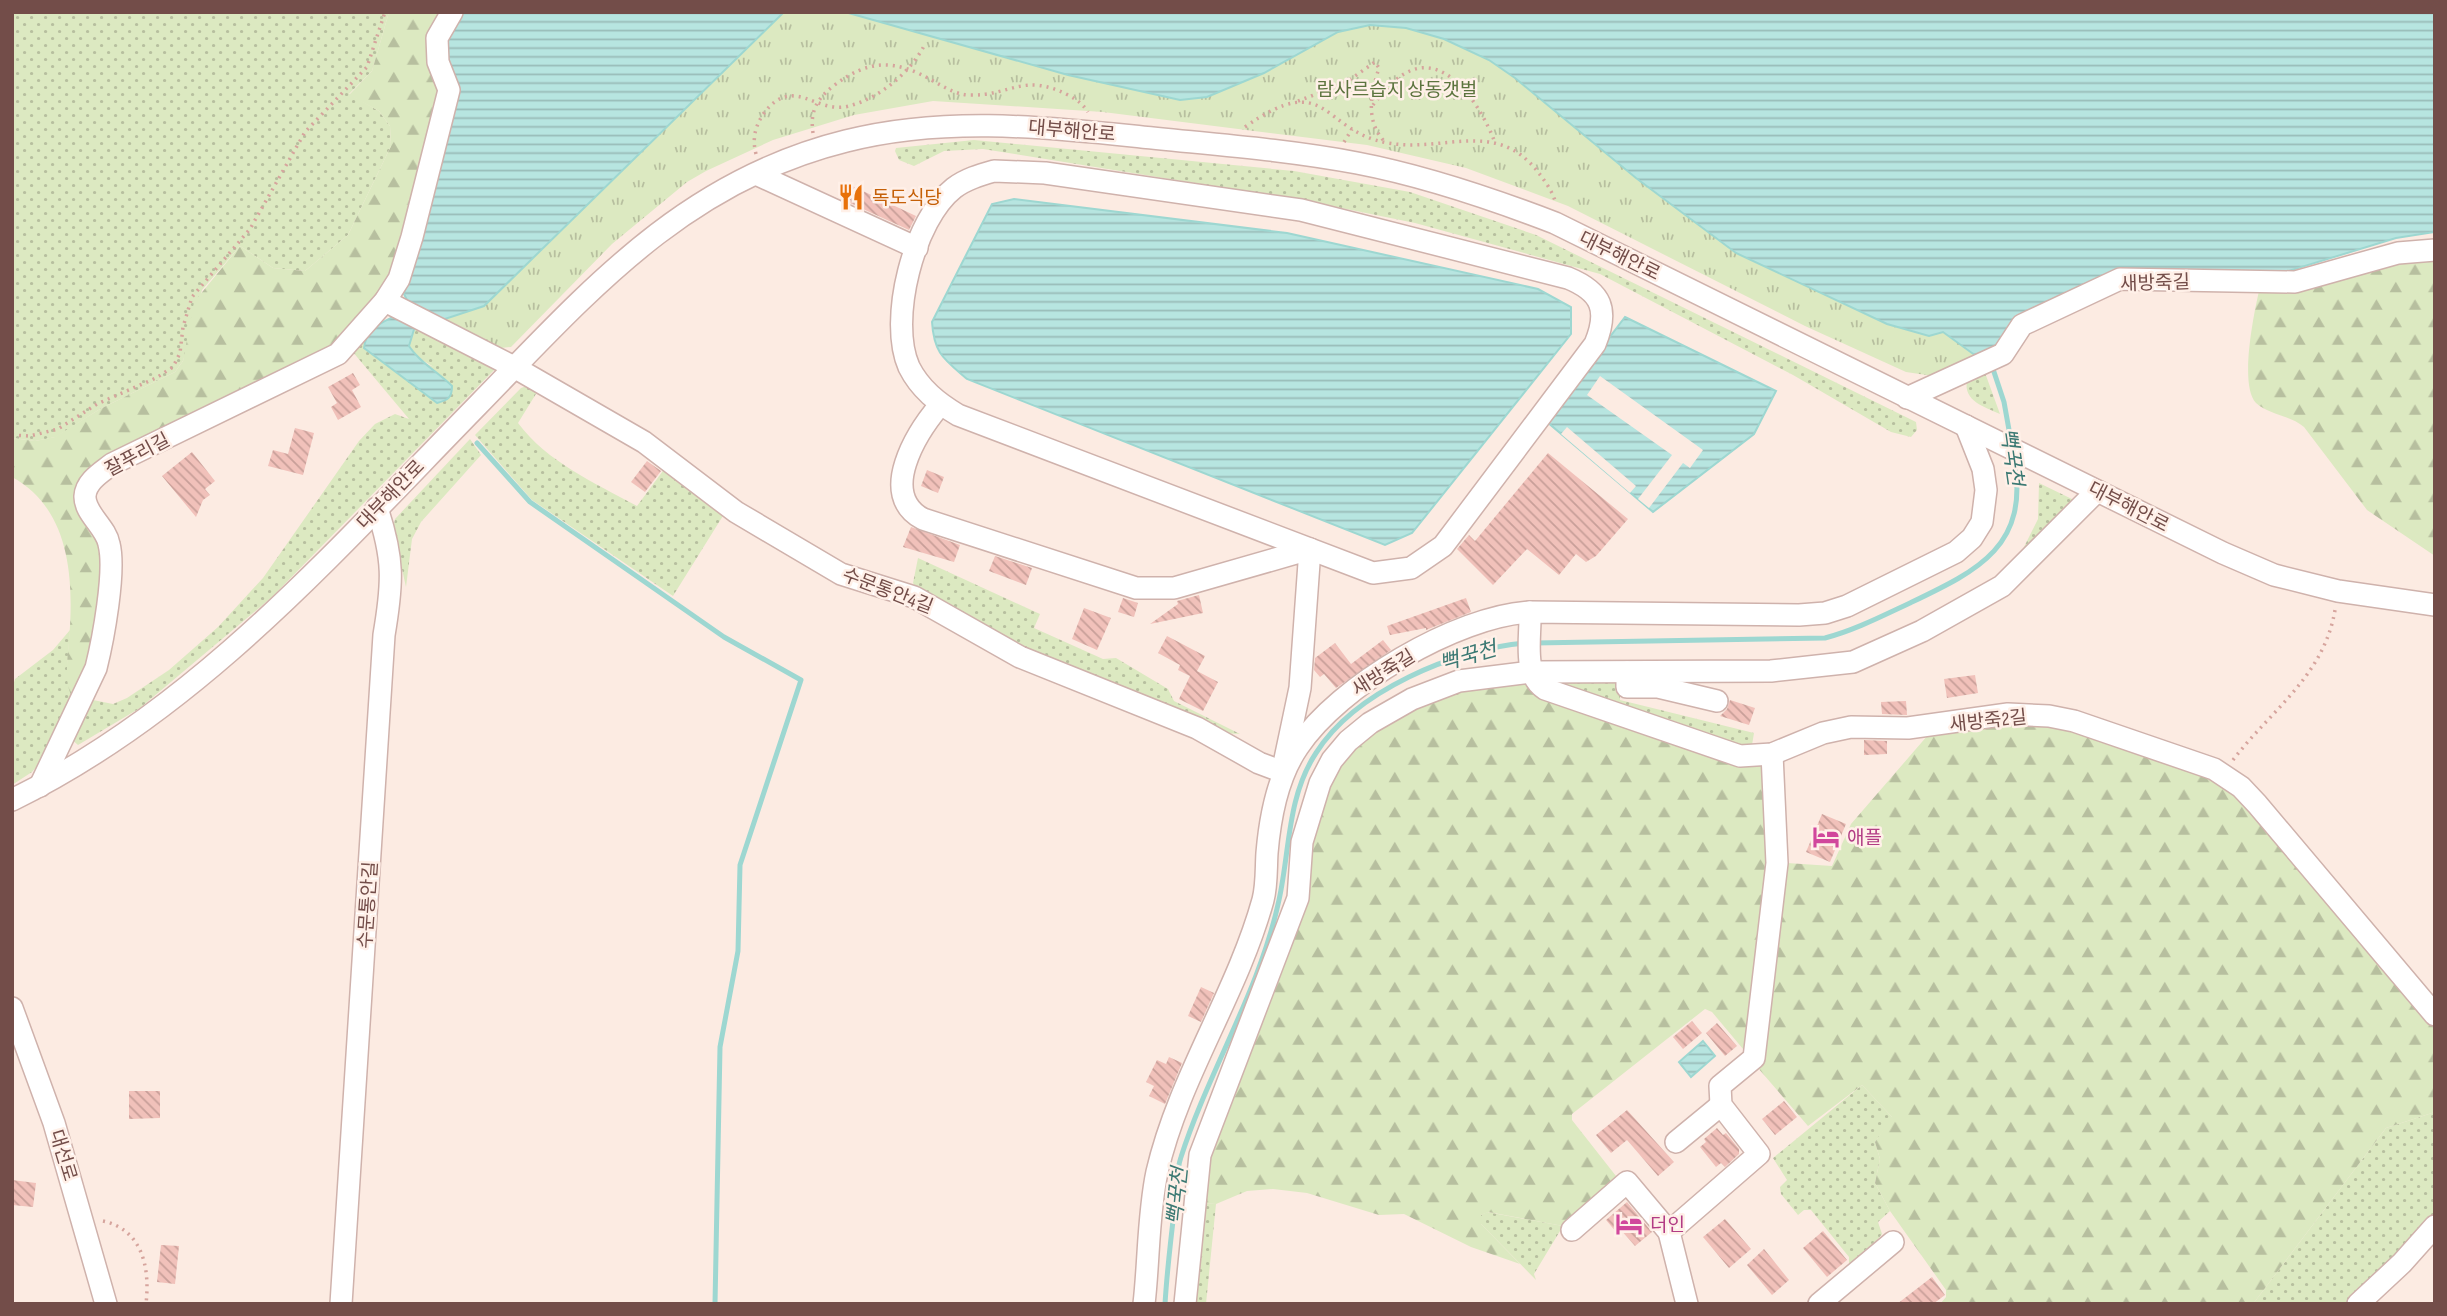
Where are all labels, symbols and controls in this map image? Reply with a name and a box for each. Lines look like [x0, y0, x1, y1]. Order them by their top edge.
park label: 람사르습지 상동갯벌 [1317, 79, 1477, 102]
street label: 대부해안로 [1027, 116, 1116, 147]
restaurant icon: 독도식당 [836, 182, 866, 212]
place label: 독도식당 [872, 187, 942, 210]
street label: 대부해안로 [1575, 227, 1664, 286]
street label: 새방죽길 [2120, 271, 2190, 296]
water label: 뻑꾹천 [1995, 427, 2028, 490]
street label: 잘푸리길 [101, 429, 174, 482]
street label: 대부해안로 [352, 456, 430, 534]
street label: 대부해안로 [2084, 477, 2172, 537]
street label: 수문통안4길 [839, 564, 936, 619]
water label: 뻑꾹천 [1437, 636, 1502, 676]
street label: 새방죽길 [1348, 645, 1420, 702]
street label: 새방죽2길 [1948, 706, 2028, 737]
hotel icon: 애플 [1811, 822, 1841, 852]
place label: 애플 [1847, 827, 1882, 850]
street label: 수문통안길 [354, 861, 383, 950]
street label: 대선로 [44, 1127, 81, 1184]
water label: 뻑꾹천 [1162, 1163, 1193, 1226]
hotel icon: 더인 [1614, 1209, 1644, 1239]
place label: 더인 [1650, 1214, 1685, 1237]

